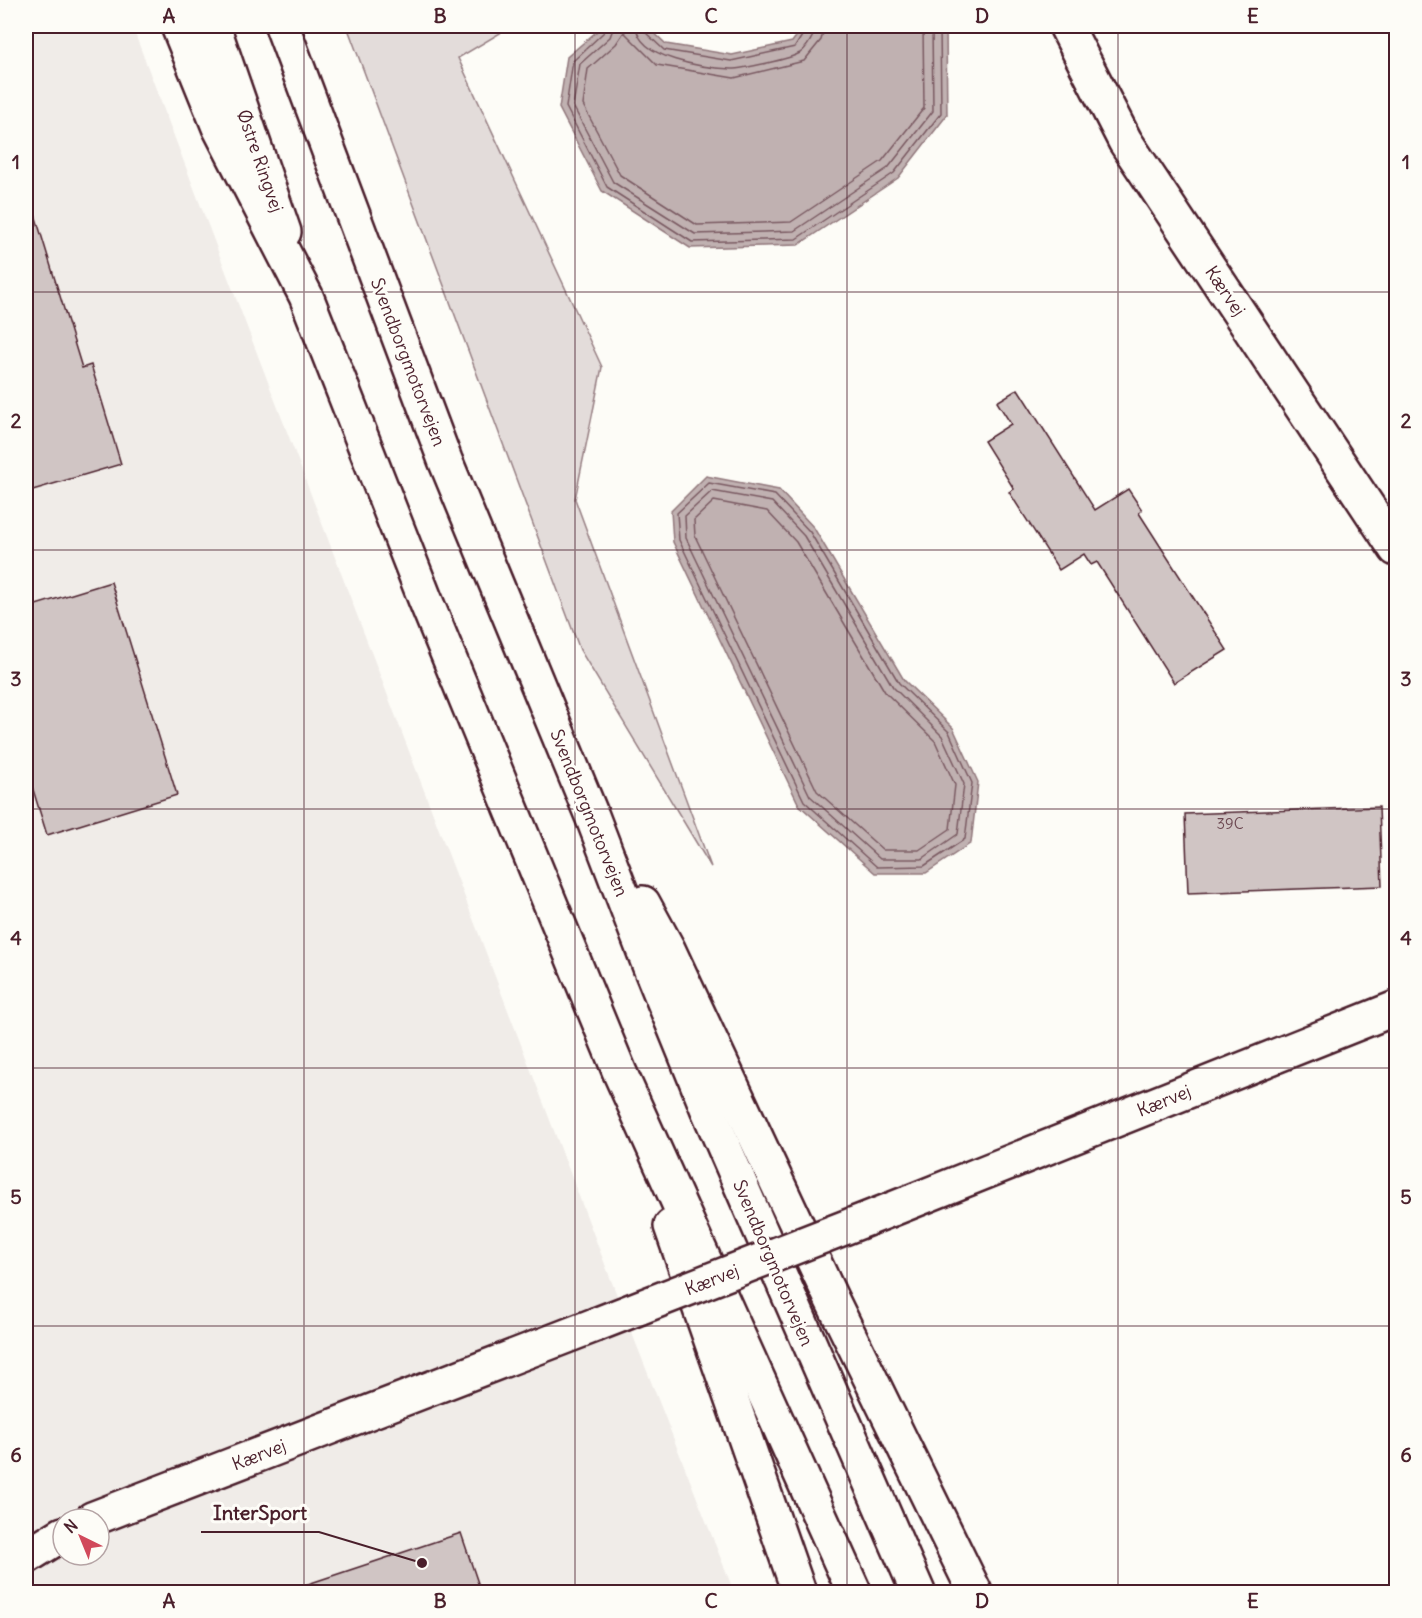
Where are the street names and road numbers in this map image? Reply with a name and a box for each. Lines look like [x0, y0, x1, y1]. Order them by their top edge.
street label: Østre Ringvej [232, 106, 289, 215]
street label: Kærvej [1200, 261, 1251, 320]
street label: Svendborgmotorvejen [366, 274, 451, 449]
street label: Svendborgmotorvejen [545, 726, 634, 900]
street label: Kærvej [1134, 1079, 1194, 1122]
street label: Svendborgmotorvejen [728, 1176, 819, 1349]
street label: Kærvej [682, 1259, 742, 1300]
street label: Kærvej [229, 1434, 289, 1475]

